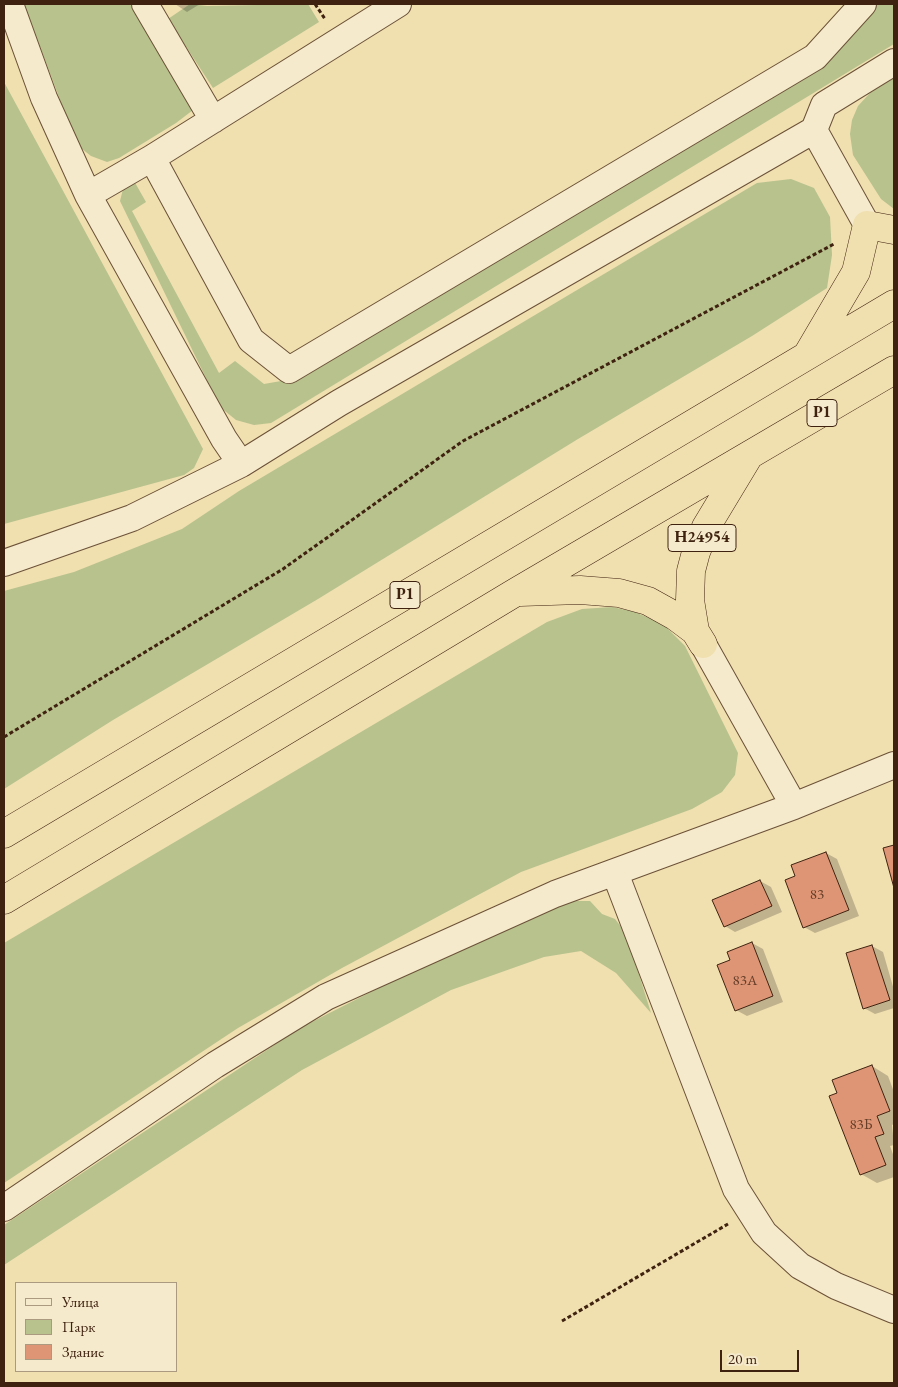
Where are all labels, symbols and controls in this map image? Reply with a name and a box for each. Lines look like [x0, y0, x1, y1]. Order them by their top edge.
road number: Р1 [807, 399, 837, 426]
road number: Н24954 [668, 524, 736, 552]
road number: Р1 [390, 582, 420, 608]
house number: 83 [810, 886, 824, 904]
house number: 83А [733, 972, 757, 990]
house number: 83Б [849, 1116, 873, 1134]
legend [15, 1282, 178, 1372]
text: Улица [62, 1292, 99, 1311]
text: Парк [62, 1317, 95, 1336]
scale bar [723, 1340, 802, 1372]
text: Здание [62, 1342, 104, 1361]
text: 20 m [728, 1349, 757, 1368]

